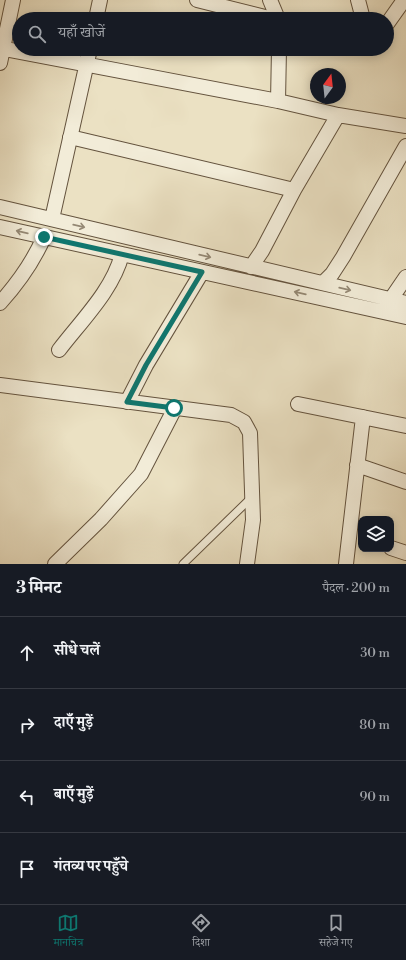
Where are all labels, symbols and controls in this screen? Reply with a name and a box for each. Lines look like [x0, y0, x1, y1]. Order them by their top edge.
search box [12, 12, 394, 56]
icon: search [26, 23, 48, 45]
text: यहाँ खोजें [58, 23, 105, 42]
north arrow [310, 68, 346, 104]
one-way arrow [72, 222, 85, 230]
one-way arrow [16, 227, 29, 235]
route end [35, 228, 53, 246]
one-way arrow [198, 252, 211, 260]
one-way arrow [339, 285, 352, 293]
one-way arrow [293, 289, 306, 297]
route start [165, 399, 183, 417]
map controls [358, 516, 394, 552]
button: layers [358, 516, 394, 552]
text: 3 मिनट [16, 577, 61, 599]
text: पैदल · 200 m [323, 580, 390, 596]
text: सीधे चलें [54, 641, 100, 660]
icon: ahead [16, 642, 38, 664]
text: 30 m [360, 645, 390, 661]
text: दाएँ मुड़ें [54, 713, 93, 732]
icon: right [16, 714, 38, 736]
text: 80 m [359, 717, 390, 733]
text: बाएँ मुड़ें [54, 785, 94, 804]
icon: left [16, 786, 38, 808]
text: 90 m [359, 789, 390, 805]
text: गंतव्य पर पहुँचे [54, 857, 128, 876]
icon: arrive [16, 858, 38, 880]
tab: मानचित्र [53, 912, 83, 953]
tab: दिशा [190, 912, 212, 953]
tab: सहेजे गए [319, 912, 353, 953]

